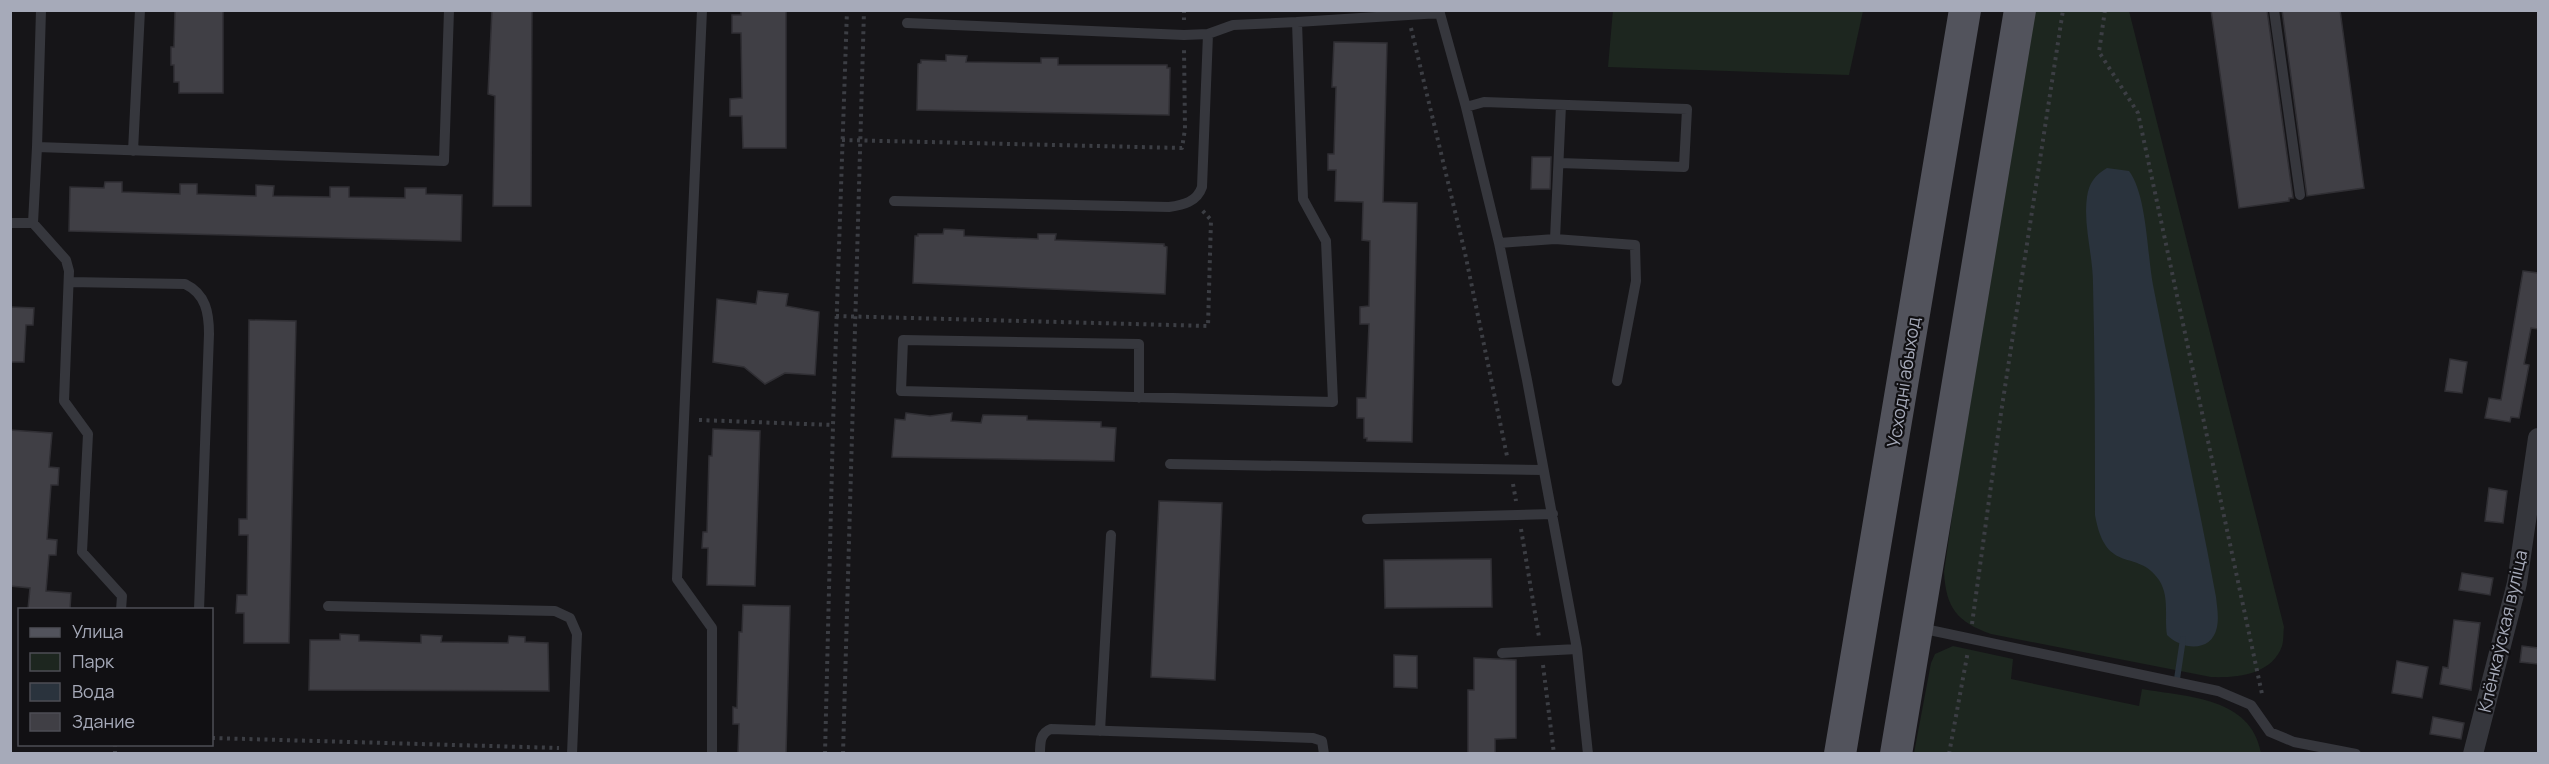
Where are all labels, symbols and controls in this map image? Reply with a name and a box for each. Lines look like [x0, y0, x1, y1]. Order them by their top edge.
street label: Усходні абыход [1881, 315, 1925, 449]
street label: Клёнкаўская вуліца [2472, 547, 2532, 715]
legend [18, 608, 213, 746]
text: Улица [72, 619, 124, 643]
text: Парк [72, 649, 115, 673]
text: Вода [72, 679, 114, 703]
text: Здание [72, 709, 135, 733]

